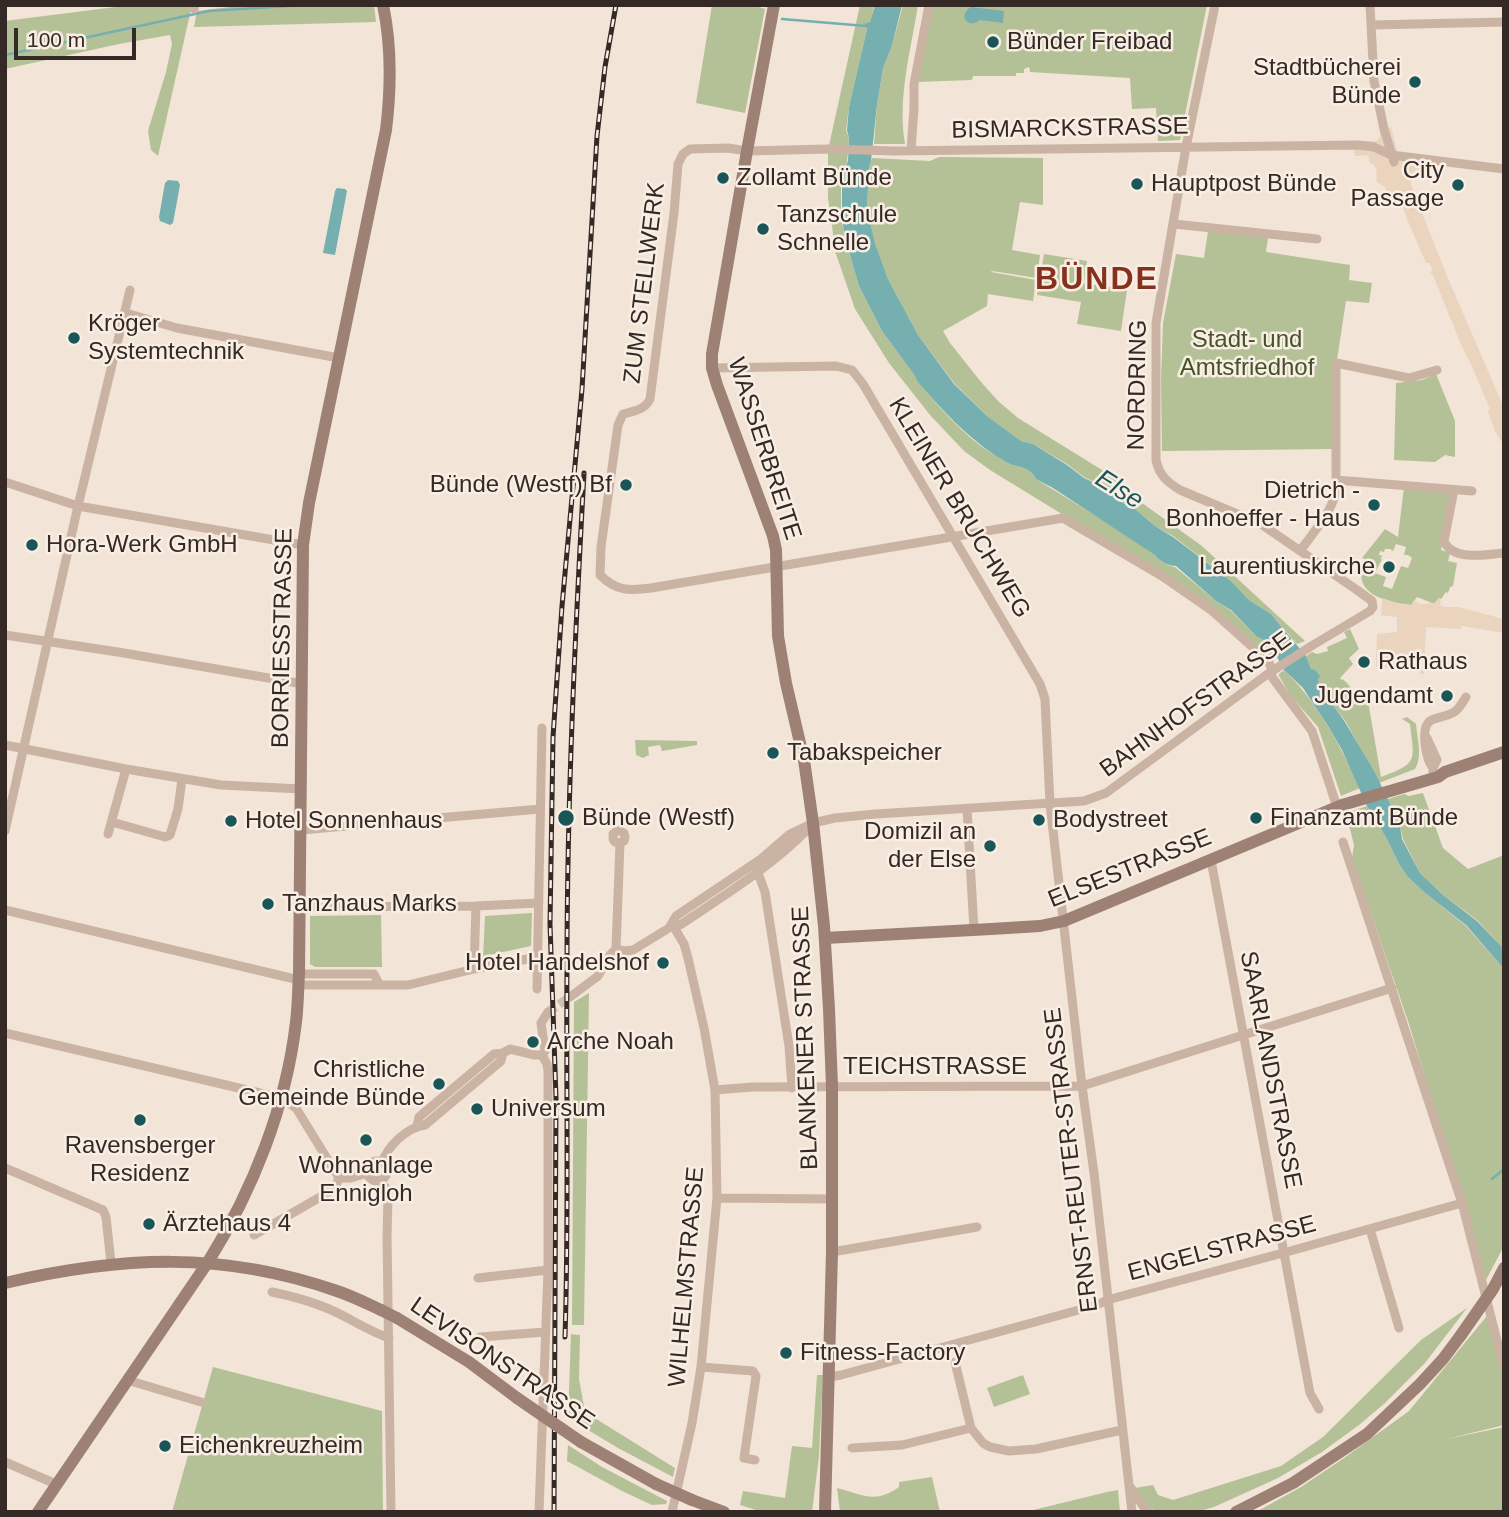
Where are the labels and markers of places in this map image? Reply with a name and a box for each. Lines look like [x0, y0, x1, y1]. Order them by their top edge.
place label: Bünder Freibad [1007, 28, 1172, 56]
marker: Bünder Freibad [985, 34, 1001, 50]
place label: Stadtbücherei Bünde [1253, 54, 1401, 110]
marker: Stadtbücherei Bünde [1407, 74, 1423, 90]
place label: City Passage [1351, 157, 1444, 213]
place label: Zollamt Bünde [737, 164, 892, 192]
marker: Zollamt Bünde [715, 170, 731, 186]
place label: Hauptpost Bünde [1151, 170, 1336, 198]
marker: Hauptpost Bünde [1129, 176, 1145, 192]
marker: City Passage [1450, 177, 1466, 193]
place label: Tanzschule Schnelle [777, 201, 897, 257]
marker: Tanzschule Schnelle [755, 221, 771, 237]
place label: Kröger Systemtechnik [88, 310, 244, 366]
marker: Kröger Systemtechnik [66, 330, 82, 346]
place label: Bünde (Westf) Bf [430, 471, 612, 499]
marker: Bünde (Westf) Bf [618, 477, 634, 493]
place label: Dietrich - Bonhoeffer - Haus [1166, 477, 1360, 533]
marker: Dietrich - Bonhoeffer - Haus [1366, 497, 1382, 513]
place label: Hora-Werk GmbH [46, 531, 238, 559]
marker: Hora-Werk GmbH [24, 537, 40, 553]
place label: Laurentiuskirche [1199, 553, 1375, 581]
marker: Laurentiuskirche [1381, 559, 1397, 575]
place label: Rathaus [1378, 648, 1467, 676]
marker: Rathaus [1356, 654, 1372, 670]
place label: Jugendamt [1314, 682, 1433, 710]
marker: Jugendamt [1439, 688, 1455, 704]
place label: Tabakspeicher [787, 739, 942, 767]
marker: Tabakspeicher [765, 745, 781, 761]
place label: Bünde (Westf) [582, 804, 735, 832]
place label: Finanzamt Bünde [1270, 804, 1458, 832]
place label: Bodystreet [1053, 806, 1168, 834]
place label: Hotel Sonnenhaus [245, 807, 442, 835]
marker: Bünde (Westf) [556, 808, 576, 828]
marker: Finanzamt Bünde [1248, 810, 1264, 826]
marker: Bodystreet [1031, 812, 1047, 828]
marker: Hotel Sonnenhaus [223, 813, 239, 829]
place label: Domizil an der Else [864, 818, 976, 874]
marker: Domizil an der Else [982, 838, 998, 854]
place label: Tanzhaus Marks [282, 890, 457, 918]
marker: Tanzhaus Marks [260, 896, 276, 912]
place label: Hotel Handelshof [465, 949, 649, 977]
marker: Hotel Handelshof [655, 955, 671, 971]
place label: Arche Noah [547, 1028, 674, 1056]
marker: Arche Noah [525, 1034, 541, 1050]
place label: Christliche Gemeinde Bünde [238, 1056, 425, 1112]
marker: Christliche Gemeinde Bünde [431, 1076, 447, 1092]
place label: Universum [491, 1095, 606, 1123]
marker: Universum [469, 1101, 485, 1117]
marker: Ravensberger Residenz [132, 1112, 148, 1128]
place label: Ravensberger Residenz [65, 1132, 215, 1188]
marker: Wohnanlage Ennigloh [358, 1132, 374, 1148]
place label: Wohnanlage Ennigloh [299, 1152, 433, 1208]
place label: Ärztehaus 4 [163, 1210, 291, 1238]
marker: Ärztehaus 4 [141, 1216, 157, 1232]
place label: Fitness-Factory [800, 1339, 965, 1367]
marker: Fitness-Factory [778, 1345, 794, 1361]
place label: Eichenkreuzheim [179, 1432, 363, 1460]
marker: Eichenkreuzheim [157, 1438, 173, 1454]

